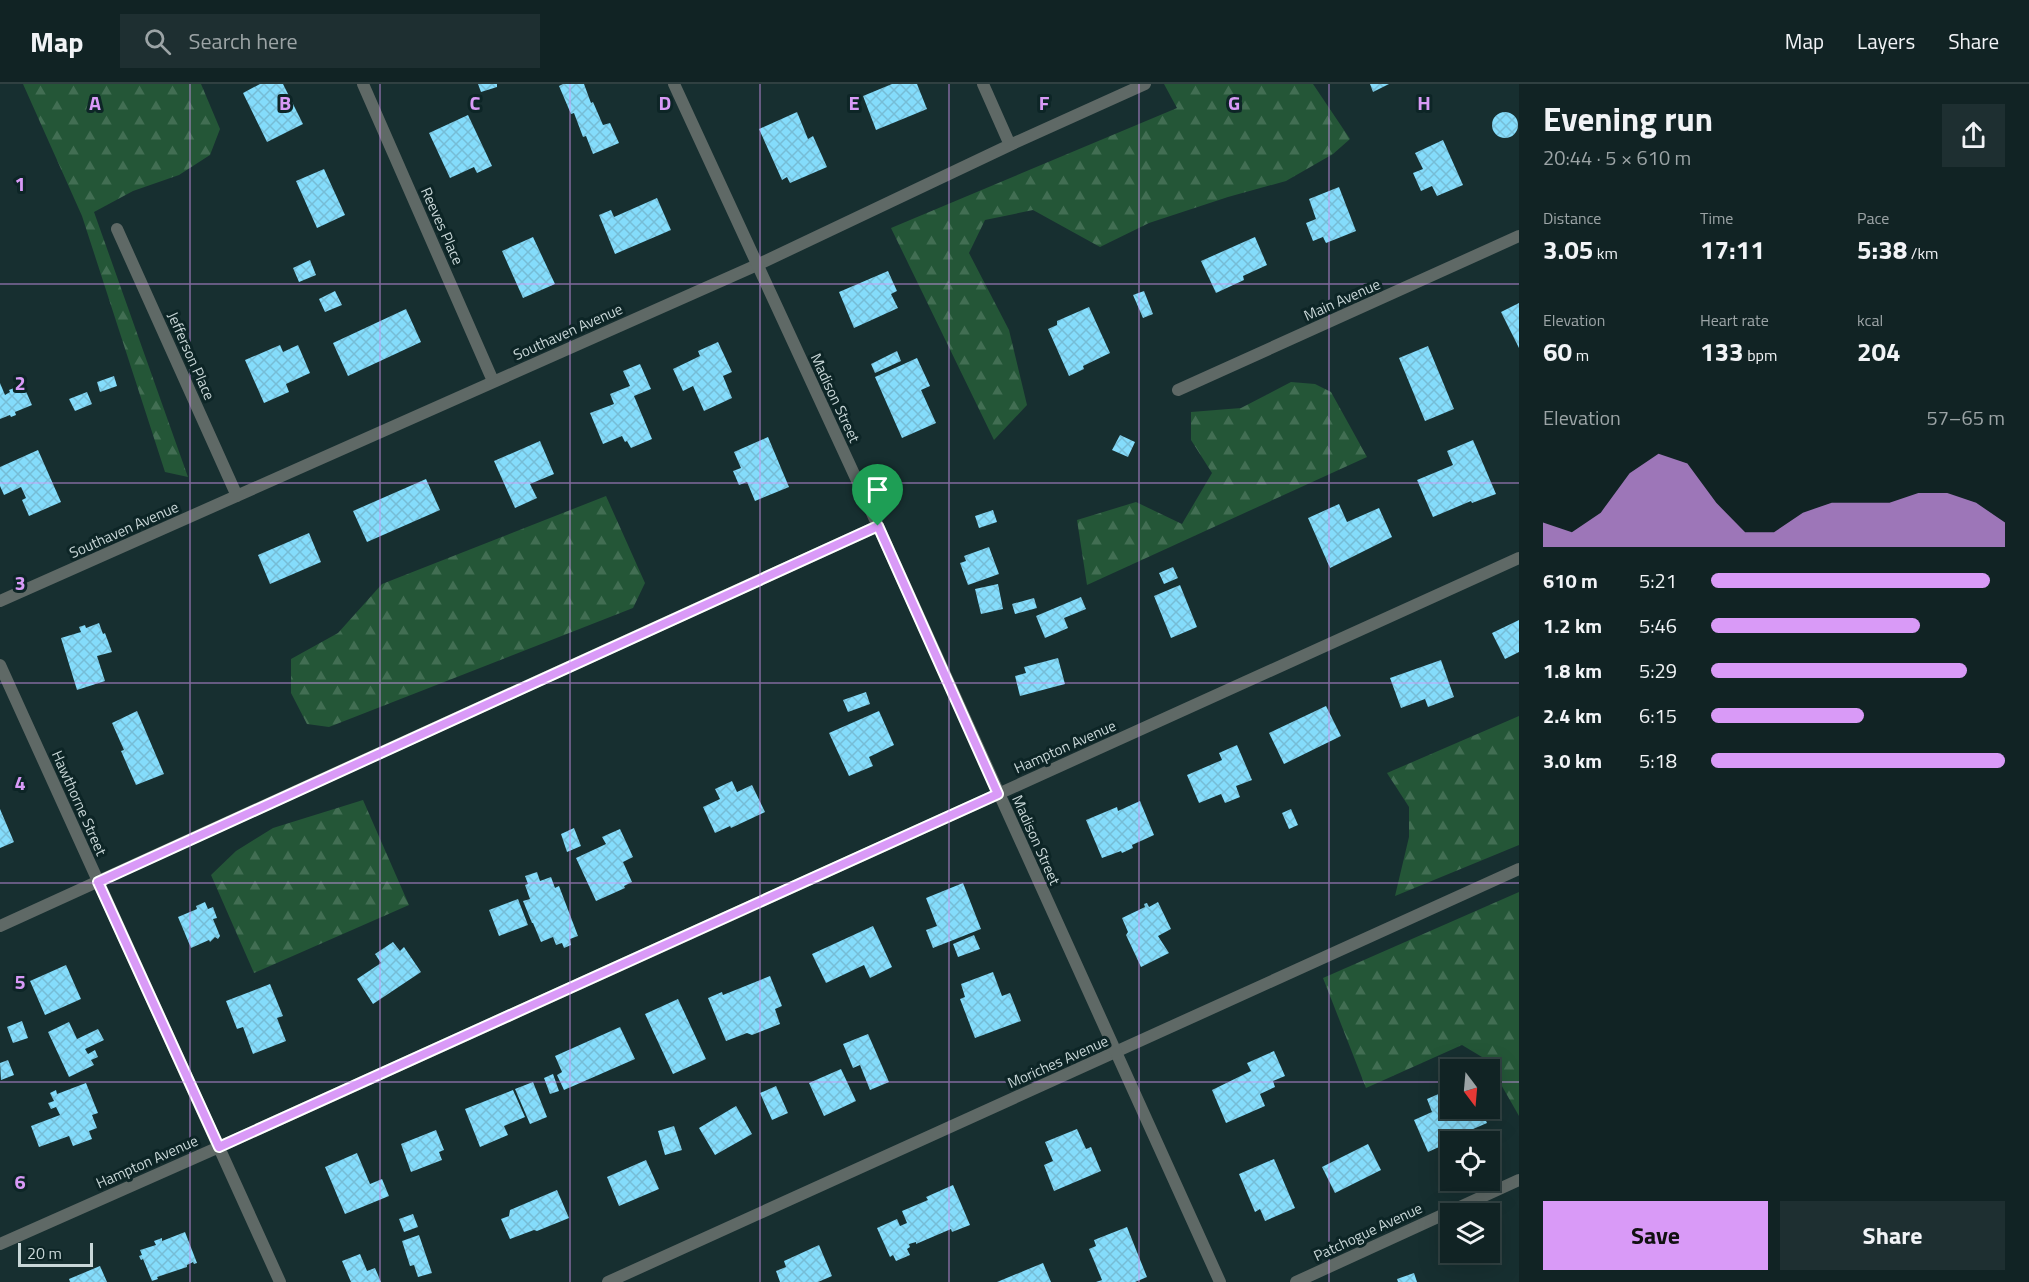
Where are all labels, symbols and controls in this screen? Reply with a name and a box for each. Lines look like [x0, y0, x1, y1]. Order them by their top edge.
search box [120, 14, 540, 68]
text: Map [30, 20, 84, 63]
text: Search here [189, 24, 298, 58]
icon: search [141, 25, 174, 58]
text: Map [1785, 25, 1824, 57]
text: Layers [1857, 25, 1915, 57]
text: Share [1948, 25, 1999, 57]
text: A [89, 87, 101, 118]
text: B [279, 87, 291, 118]
text: C [470, 87, 481, 118]
text: D [659, 87, 671, 118]
text: E [848, 87, 860, 118]
text: F [1039, 87, 1050, 118]
text: G [1228, 87, 1240, 118]
text: H [1417, 87, 1431, 118]
text: Evening run [1543, 94, 1713, 144]
button: share [1942, 104, 2005, 167]
text: 20:44 · 5 × 610 m [1543, 142, 1691, 173]
text: 1 [14, 168, 26, 199]
street label: Reeves Place [415, 183, 470, 268]
text: Distance [1543, 206, 1601, 230]
text: Time [1700, 206, 1733, 230]
text: Pace [1857, 206, 1889, 230]
text: 3.05 [1543, 230, 1593, 269]
text: 17:11 [1700, 230, 1765, 269]
text: 5:38 [1857, 230, 1907, 269]
text: km [1593, 241, 1618, 265]
text: /km [1907, 241, 1939, 265]
street label: Main Avenue [1300, 272, 1384, 327]
street label: Southaven Avenue [509, 297, 626, 366]
street label: Jefferson Place [162, 308, 221, 404]
text: Elevation [1543, 308, 1605, 332]
text: Heart rate [1700, 308, 1769, 332]
text: kcal [1857, 308, 1883, 332]
text: 60 [1543, 332, 1572, 371]
text: 133 [1700, 332, 1744, 371]
text: 204 [1857, 332, 1901, 371]
text: m [1572, 343, 1589, 367]
text: bpm [1744, 343, 1777, 367]
street label: Madison Street [805, 349, 867, 447]
text: 2 [14, 367, 26, 398]
text: Elevation [1543, 402, 1621, 433]
text: 57–65 m [1926, 402, 2005, 433]
pin [852, 464, 903, 526]
icon: arrive [861, 473, 894, 506]
street label: Southaven Avenue [65, 495, 182, 564]
text: 610 m [1543, 565, 1598, 596]
text: 5:21 [1639, 565, 1677, 596]
text: 3 [14, 567, 26, 598]
text: 1.2 km [1543, 610, 1602, 641]
text: 5:46 [1639, 610, 1677, 641]
text: 1.8 km [1543, 655, 1602, 686]
text: 5:29 [1639, 655, 1677, 686]
text: 2.4 km [1543, 700, 1602, 731]
text: 6:15 [1639, 700, 1677, 731]
street label: Hampton Avenue [1010, 714, 1119, 779]
text: 3.0 km [1543, 745, 1602, 776]
text: 5:18 [1639, 745, 1677, 776]
street label: Hawthorne Street [46, 746, 113, 860]
text: 4 [14, 767, 26, 798]
street label: Madison Street [1006, 791, 1067, 889]
text: 5 [14, 966, 26, 997]
street label: Moriches Avenue [1004, 1029, 1112, 1094]
north arrow [1440, 1059, 1500, 1119]
map controls [1440, 1059, 1500, 1263]
street label: Hampton Avenue [92, 1129, 201, 1194]
button: locate [1440, 1131, 1500, 1191]
text: 6 [14, 1166, 26, 1197]
street label: Patchogue Avenue [1310, 1196, 1426, 1267]
button: Save [1543, 1201, 1768, 1270]
button: Share [1780, 1201, 2005, 1270]
button: layers [1440, 1203, 1500, 1263]
scale bar [18, 1240, 93, 1268]
text: 20 m [27, 1241, 62, 1265]

